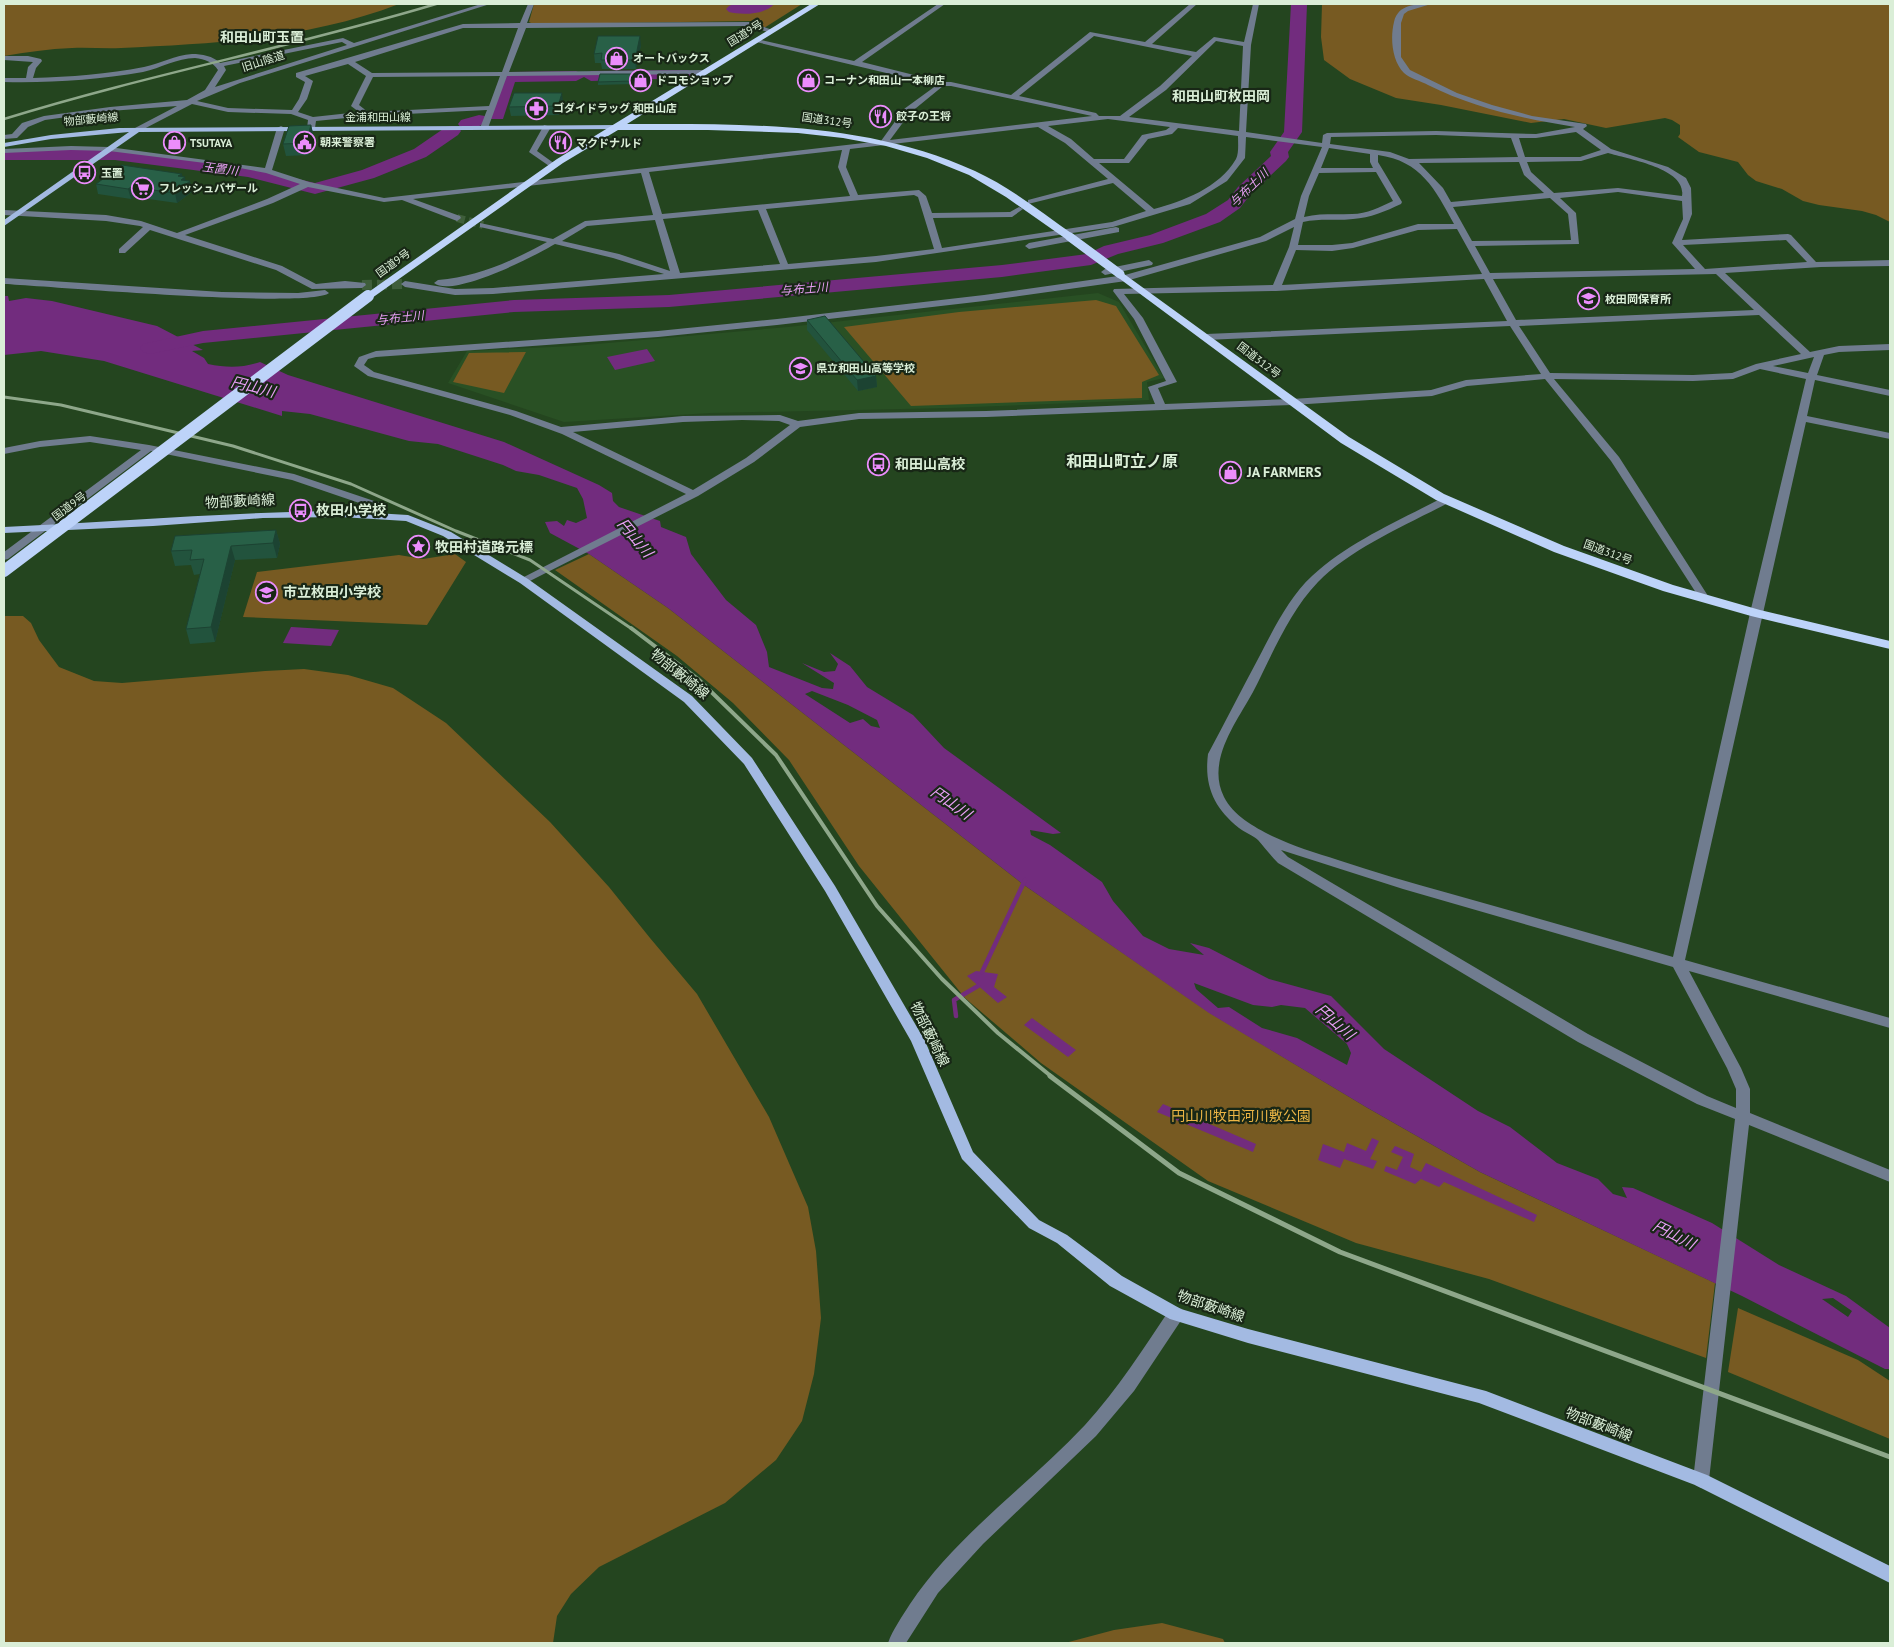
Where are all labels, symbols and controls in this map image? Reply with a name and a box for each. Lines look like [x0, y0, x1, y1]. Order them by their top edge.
street label: 国道9号 [725, 17, 765, 49]
district label: 和田山町玉置 [220, 28, 304, 46]
shop icon: オートバックス [605, 46, 629, 70]
street label: 旧山陰道 [240, 48, 286, 74]
place label: オートバックス [633, 51, 710, 65]
shop icon: ドコモショップ [628, 68, 652, 92]
shop icon: コーナン和田山一本柳店 [796, 68, 820, 92]
place label: ドコモショップ [656, 73, 733, 87]
place label: コーナン和田山一本柳店 [824, 73, 945, 87]
district label: 和田山町枚田岡 [1172, 87, 1270, 105]
pharmacy icon: ゴダイドラッグ 和田山店 [525, 96, 549, 120]
place label: ゴダイドラッグ 和田山店 [553, 101, 677, 115]
restaurant icon: 餃子の王将 [868, 104, 892, 128]
place label: 餃子の王将 [896, 109, 951, 123]
street label: 物部藪崎線 [63, 110, 119, 128]
street label: 金浦和田山線 [345, 110, 411, 124]
street label: 国道312号 [801, 110, 853, 130]
public building icon: 朝来警察署 [292, 130, 316, 154]
shop icon: TSUTAYA [162, 131, 186, 155]
restaurant icon: マクドナルド [548, 131, 572, 155]
place label: 朝来警察署 [320, 135, 375, 149]
place label: TSUTAYA [190, 136, 233, 150]
place label: マクドナルド [576, 136, 642, 150]
water label: 玉置川 [201, 159, 241, 178]
bus stop icon: 玉置 [73, 161, 97, 185]
water label: 与布土川 [1226, 164, 1273, 210]
place label: 玉置 [101, 166, 123, 180]
supermarket icon: フレッシュバザール [131, 176, 155, 200]
place label: フレッシュバザール [159, 181, 258, 195]
street label: 国道9号 [373, 246, 413, 280]
water label: 与布土川 [779, 279, 831, 298]
school or university icon: 枚田岡保育所 [1577, 287, 1601, 311]
place label: 枚田岡保育所 [1605, 292, 1671, 306]
water label: 与布土川 [375, 307, 427, 327]
street label: 国道312号 [1234, 339, 1284, 381]
school or university icon: 県立和田山高等学校 [788, 356, 812, 380]
place label: 県立和田山高等学校 [816, 361, 915, 375]
water label: 円山川 [229, 372, 279, 402]
district label: 和田山町立ノ原 [1066, 451, 1178, 471]
bus stop icon: 和田山高校 [867, 452, 891, 476]
place label: 和田山高校 [895, 455, 965, 473]
shop icon: JA FARMERS [1219, 460, 1243, 484]
place label: JA FARMERS [1246, 463, 1321, 481]
street label: 国道9号 [49, 489, 89, 523]
street label: 物部藪崎線 [205, 490, 275, 512]
bus stop icon: 枚田小学校 [288, 498, 312, 522]
place label: 枚田小学校 [316, 501, 386, 519]
water label: 円山川 [614, 514, 658, 563]
place icon: 牧田村道路元標 [407, 535, 431, 559]
street label: 国道312号 [1582, 537, 1634, 567]
place label: 牧田村道路元標 [435, 538, 533, 556]
school or university icon: 市立枚田小学校 [255, 580, 279, 604]
place label: 市立枚田小学校 [283, 583, 381, 601]
street label: 物部藪崎線 [647, 645, 713, 703]
water label: 円山川 [927, 782, 977, 824]
street label: 物部藪崎線 [907, 999, 953, 1069]
water label: 円山川 [1312, 1000, 1360, 1045]
park label: 円山川牧田河川敷公園 [1171, 1107, 1311, 1125]
water label: 円山川 [1650, 1216, 1700, 1254]
street label: 物部藪崎線 [1175, 1286, 1247, 1326]
street label: 物部藪崎線 [1563, 1403, 1635, 1445]

